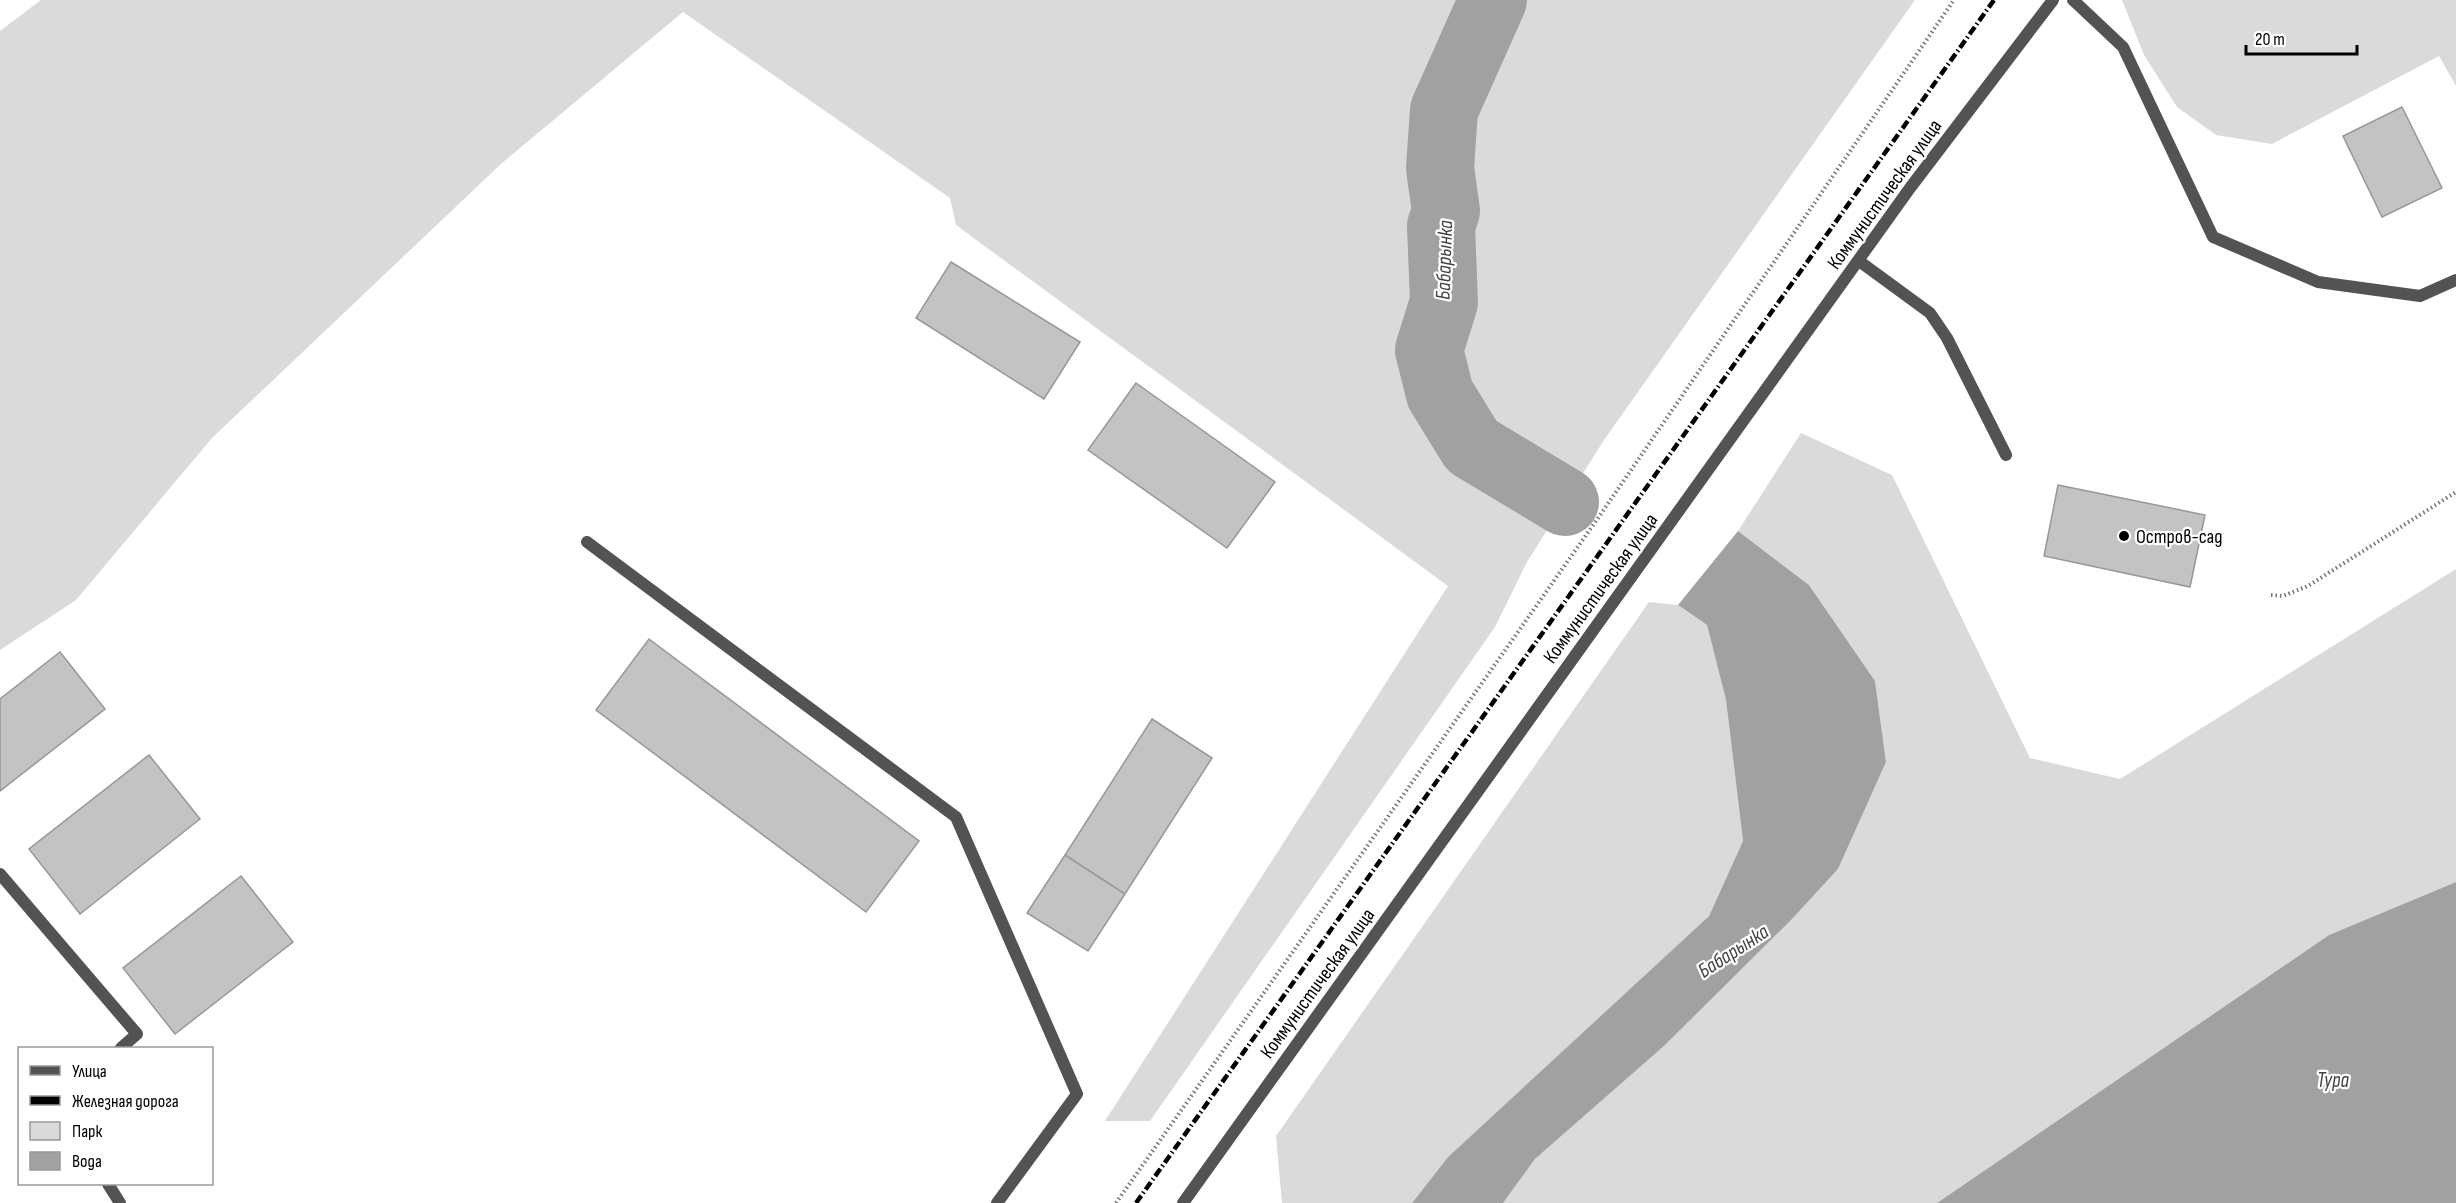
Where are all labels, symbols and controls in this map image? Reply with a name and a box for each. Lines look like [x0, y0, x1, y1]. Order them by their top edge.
scale bar [2246, 18, 2357, 56]
text: 20 m [2255, 29, 2285, 50]
street label: Коммунистическая улица [1822, 115, 1947, 274]
water label: Бабарынка [1431, 219, 1458, 300]
street label: Коммунистическая улица [1538, 509, 1663, 668]
place label: Остров-сад [2136, 525, 2223, 549]
marker: Остров-сад [2117, 529, 2131, 543]
street label: Коммунистическая улица [1255, 904, 1380, 1063]
water label: Бабарынка [1693, 919, 1774, 984]
legend [18, 1047, 213, 1185]
text: Улица [72, 1061, 107, 1082]
water label: Тура [2317, 1068, 2350, 1093]
text: Железная дорога [72, 1091, 179, 1112]
text: Парк [72, 1121, 103, 1142]
text: Вода [72, 1151, 102, 1172]

